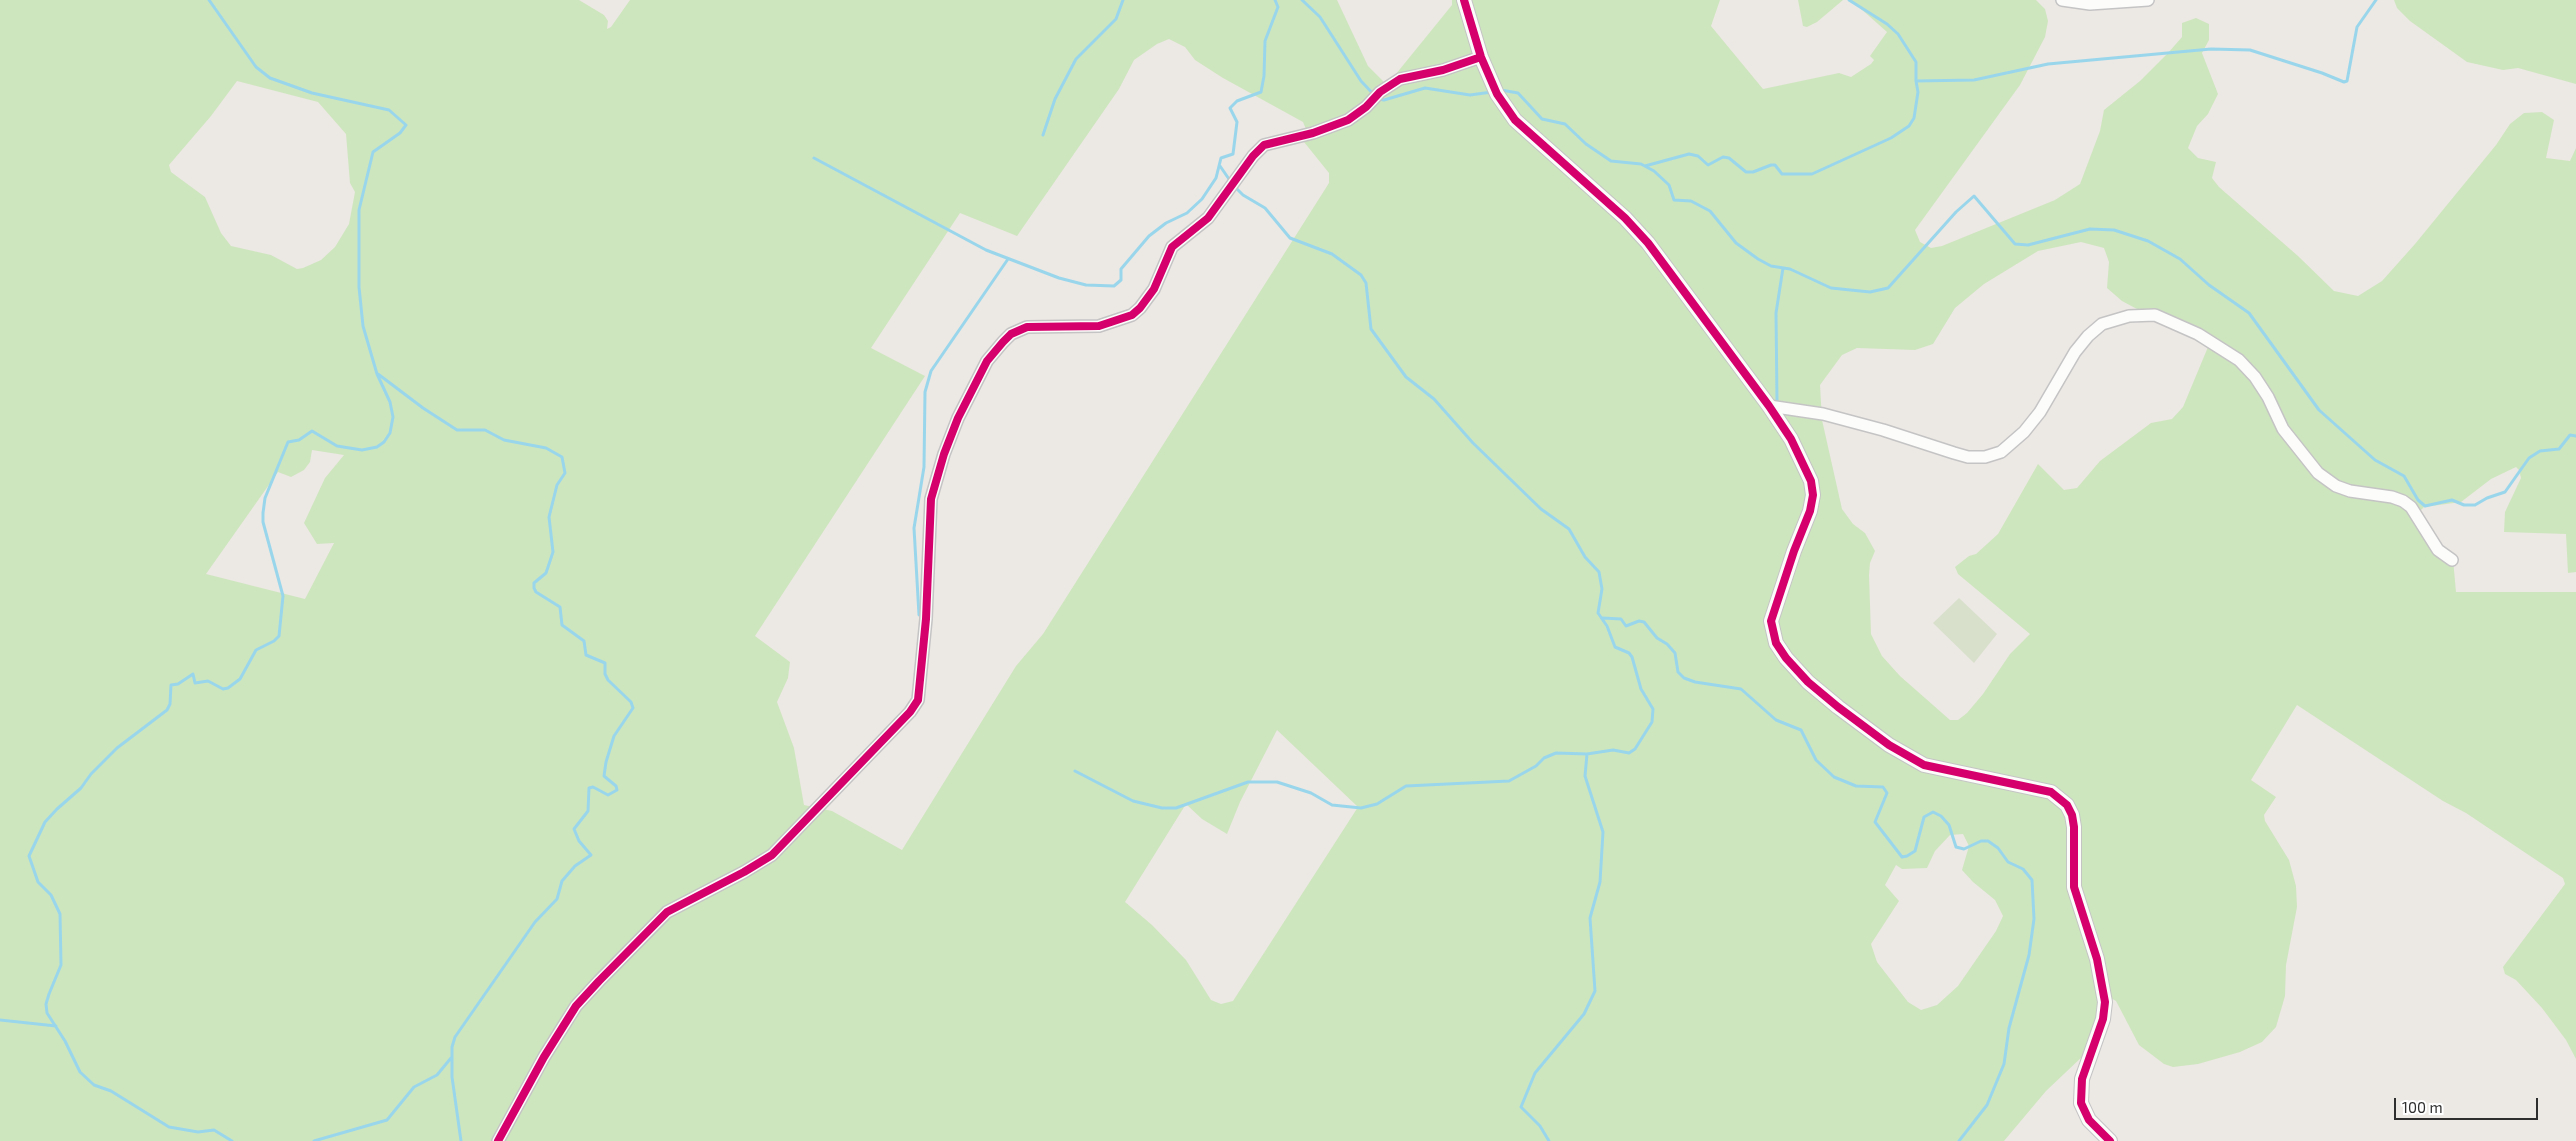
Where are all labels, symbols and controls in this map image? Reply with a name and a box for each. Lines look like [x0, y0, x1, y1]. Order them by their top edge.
scale bar [2396, 1088, 2540, 1120]
text: 100 m [2402, 1098, 2443, 1116]

